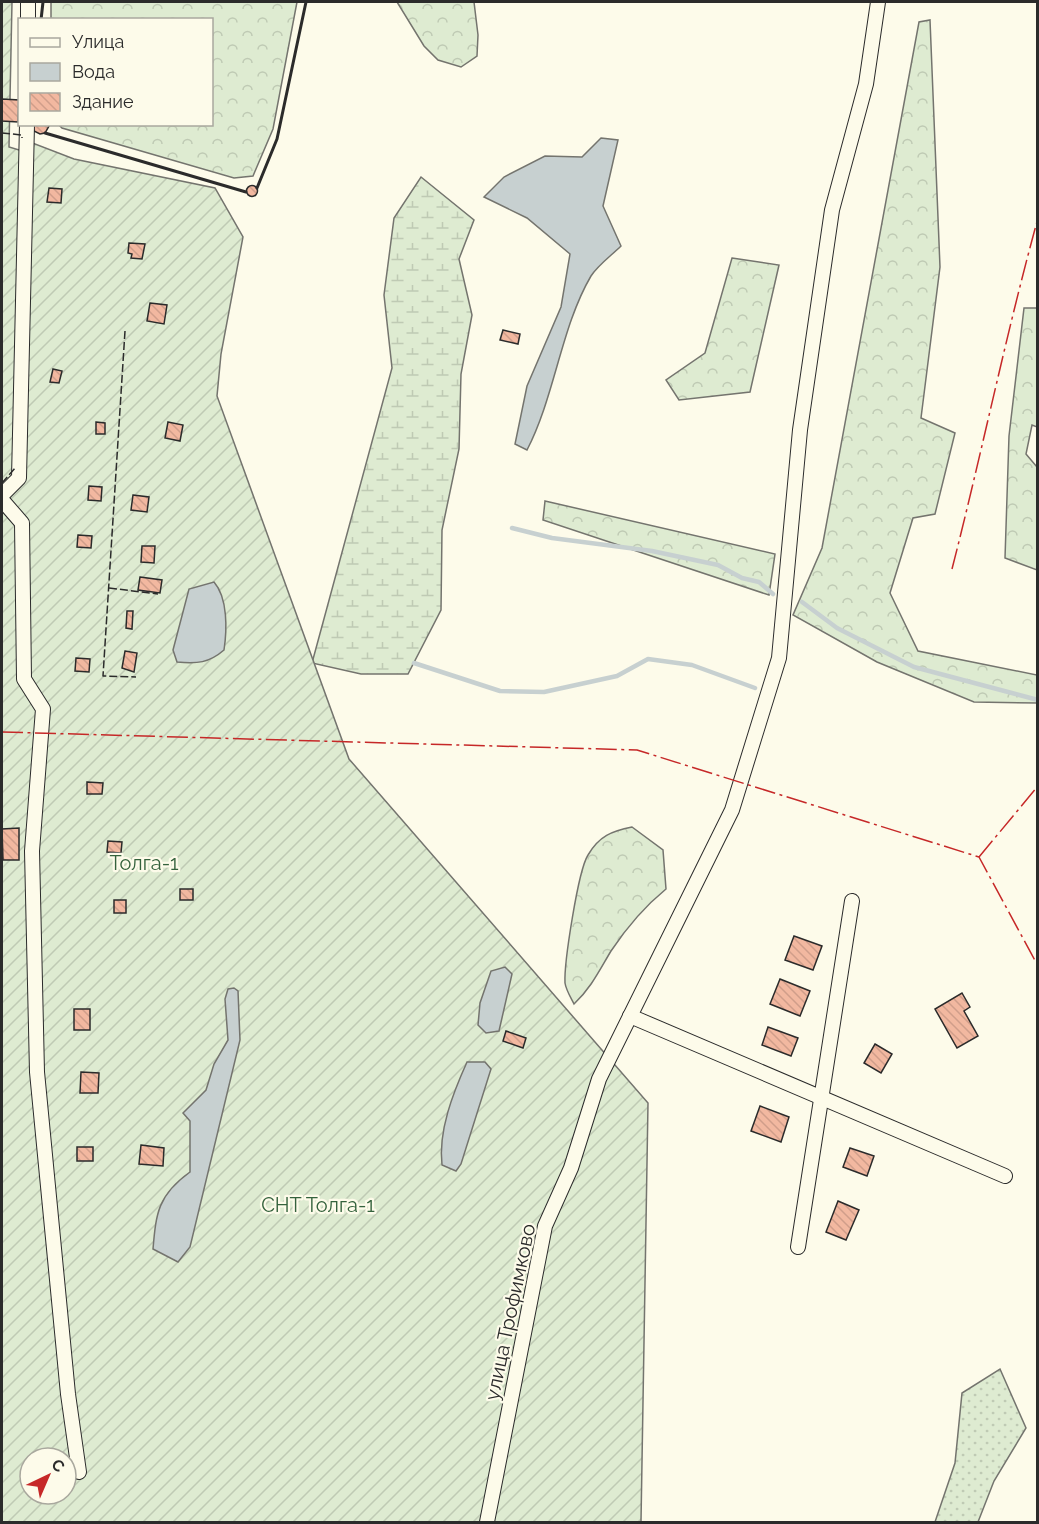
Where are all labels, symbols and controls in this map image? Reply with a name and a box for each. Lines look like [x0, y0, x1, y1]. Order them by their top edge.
legend [18, 18, 213, 126]
text: Улица [72, 31, 124, 52]
text: Вода [72, 61, 115, 82]
text: Здание [72, 91, 134, 112]
park label: Толга-1 [109, 851, 179, 875]
park label: СНТ Толга-1 [261, 1193, 375, 1217]
street label: улица Трофимково [480, 1221, 540, 1403]
north arrow [18, 1446, 78, 1506]
text: С [48, 1455, 69, 1476]

